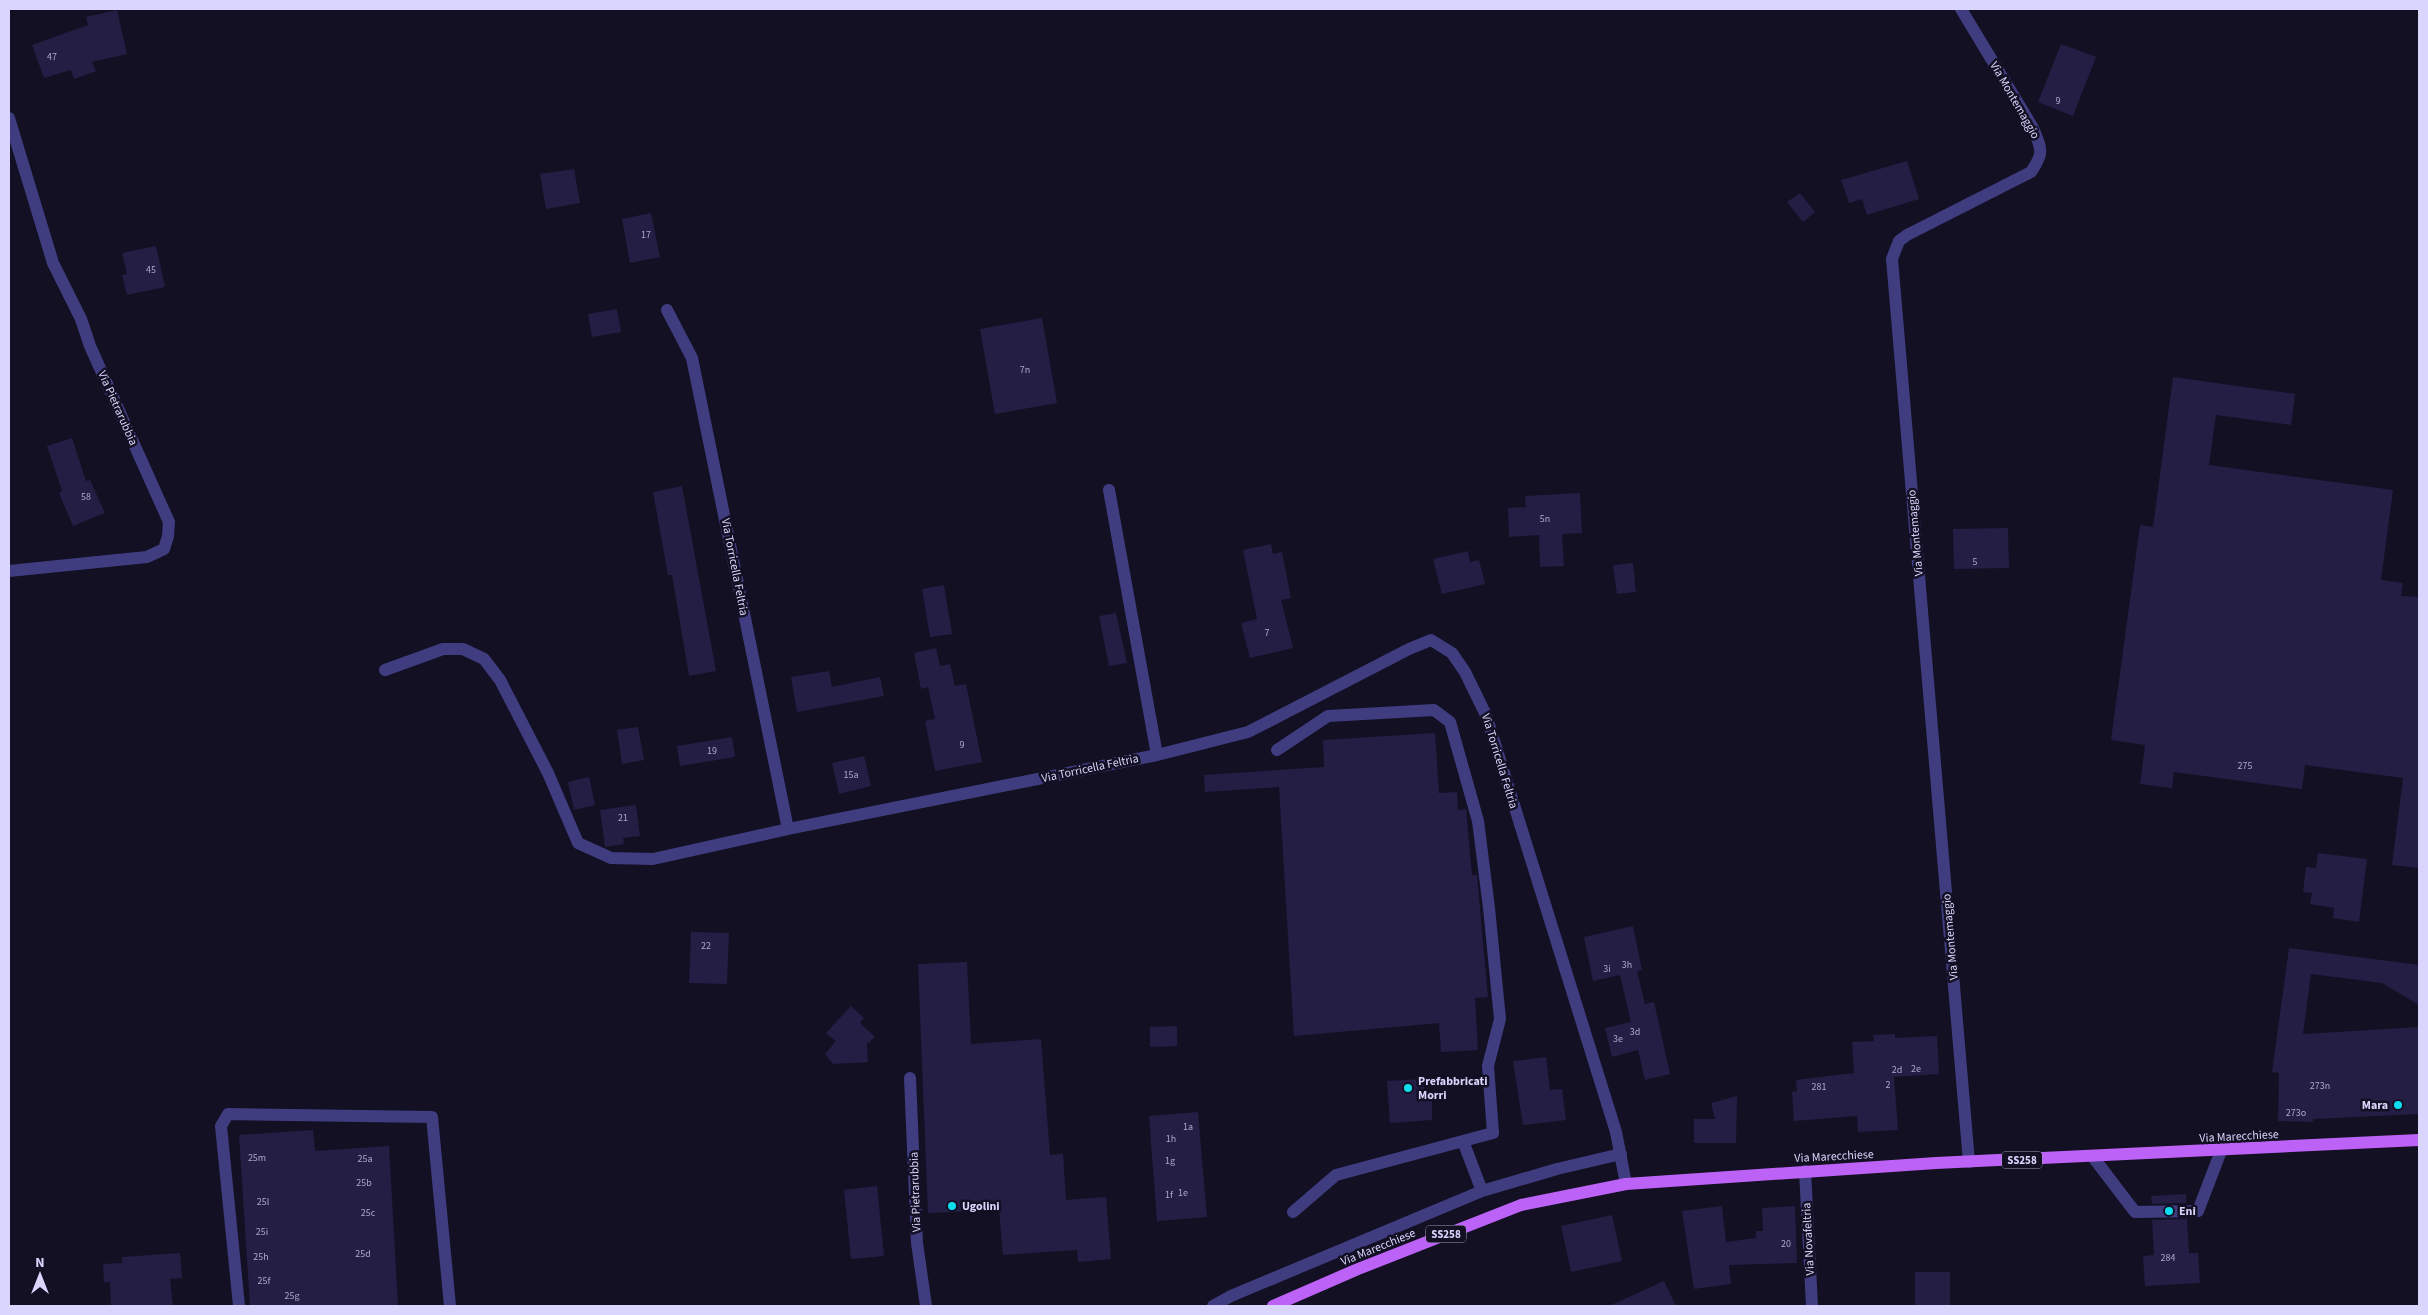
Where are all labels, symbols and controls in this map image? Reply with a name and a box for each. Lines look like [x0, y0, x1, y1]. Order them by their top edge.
house number: 47 [47, 50, 57, 64]
street label: Via Montemaggio [1986, 58, 2044, 142]
house number: 9 [2056, 94, 2061, 108]
house number: 17 [641, 228, 651, 242]
house number: 45 [146, 263, 156, 277]
house number: 7n [1020, 363, 1030, 377]
street label: Via Pietrarubbia [93, 368, 142, 448]
street label: Via Montemaggio [1903, 489, 1928, 577]
house number: 58 [81, 490, 91, 504]
house number: 5n [1540, 512, 1550, 526]
street label: Via Torricella Feltria [717, 517, 752, 617]
house number: 5 [1973, 555, 1978, 569]
house number: 7 [1265, 626, 1270, 640]
street label: Via Torricella Feltria [1477, 711, 1522, 811]
house number: 9 [960, 738, 965, 752]
house number: 19 [707, 744, 717, 758]
street label: Via Torricella Feltria [1040, 750, 1140, 787]
house number: 275 [2238, 759, 2252, 773]
house number: 15a [844, 768, 858, 782]
house number: 21 [618, 811, 628, 825]
street label: Via Montemaggio [1938, 893, 1963, 981]
house number: 22 [701, 939, 711, 953]
house number: 3h [1622, 958, 1632, 972]
house number: 3i [1603, 962, 1611, 976]
house number: 3d [1630, 1025, 1640, 1039]
house number: 3e [1613, 1032, 1623, 1046]
house number: 2e [1911, 1062, 1921, 1076]
house number: 2d [1892, 1063, 1902, 1077]
place label: Prefabbricati Morri [1418, 1073, 1488, 1104]
house number: 2 [1886, 1078, 1891, 1092]
house number: 273n [2310, 1079, 2330, 1093]
house number: 281 [1812, 1080, 1826, 1094]
marker: Prefabbricati Morri [1402, 1082, 1414, 1094]
place label: Mara [2362, 1097, 2388, 1114]
marker: Mara [2392, 1099, 2404, 1111]
house number: 273o [2286, 1106, 2306, 1120]
house number: 1a [1183, 1120, 1193, 1134]
street label: Via Marecchiese [2199, 1126, 2279, 1147]
house number: 1h [1166, 1132, 1176, 1146]
street label: Via Marecchiese [1794, 1146, 1874, 1167]
house number: 25m [248, 1151, 266, 1165]
house number: 25a [358, 1152, 372, 1166]
street label: Via Pietrarubbia [906, 1152, 925, 1232]
road number: SS258 [2002, 1152, 2042, 1168]
house number: 1g [1165, 1154, 1175, 1168]
house number: 25b [356, 1176, 372, 1190]
house number: 1e [1178, 1186, 1188, 1200]
house number: 1f [1165, 1188, 1174, 1202]
house number: 25l [257, 1195, 270, 1209]
place label: Ugolini [962, 1198, 1000, 1215]
marker: Ugolini [946, 1200, 958, 1212]
street label: Via Novafeltria [1798, 1202, 1819, 1276]
place label: Eni [2179, 1203, 2196, 1220]
marker: Eni [2163, 1205, 2175, 1217]
house number: 25c [361, 1206, 376, 1220]
house number: 25i [256, 1225, 268, 1239]
street label: Via Marecchiese [1338, 1225, 1418, 1270]
road number: SS258 [1426, 1226, 1466, 1242]
house number: 20 [1781, 1237, 1791, 1251]
house number: 25d [355, 1247, 371, 1261]
north arrow [15, 1250, 65, 1300]
house number: 25h [253, 1250, 269, 1264]
house number: 284 [2161, 1251, 2175, 1265]
text: N [35, 1253, 45, 1273]
house number: 25f [258, 1274, 272, 1288]
house number: 25g [285, 1289, 299, 1303]

